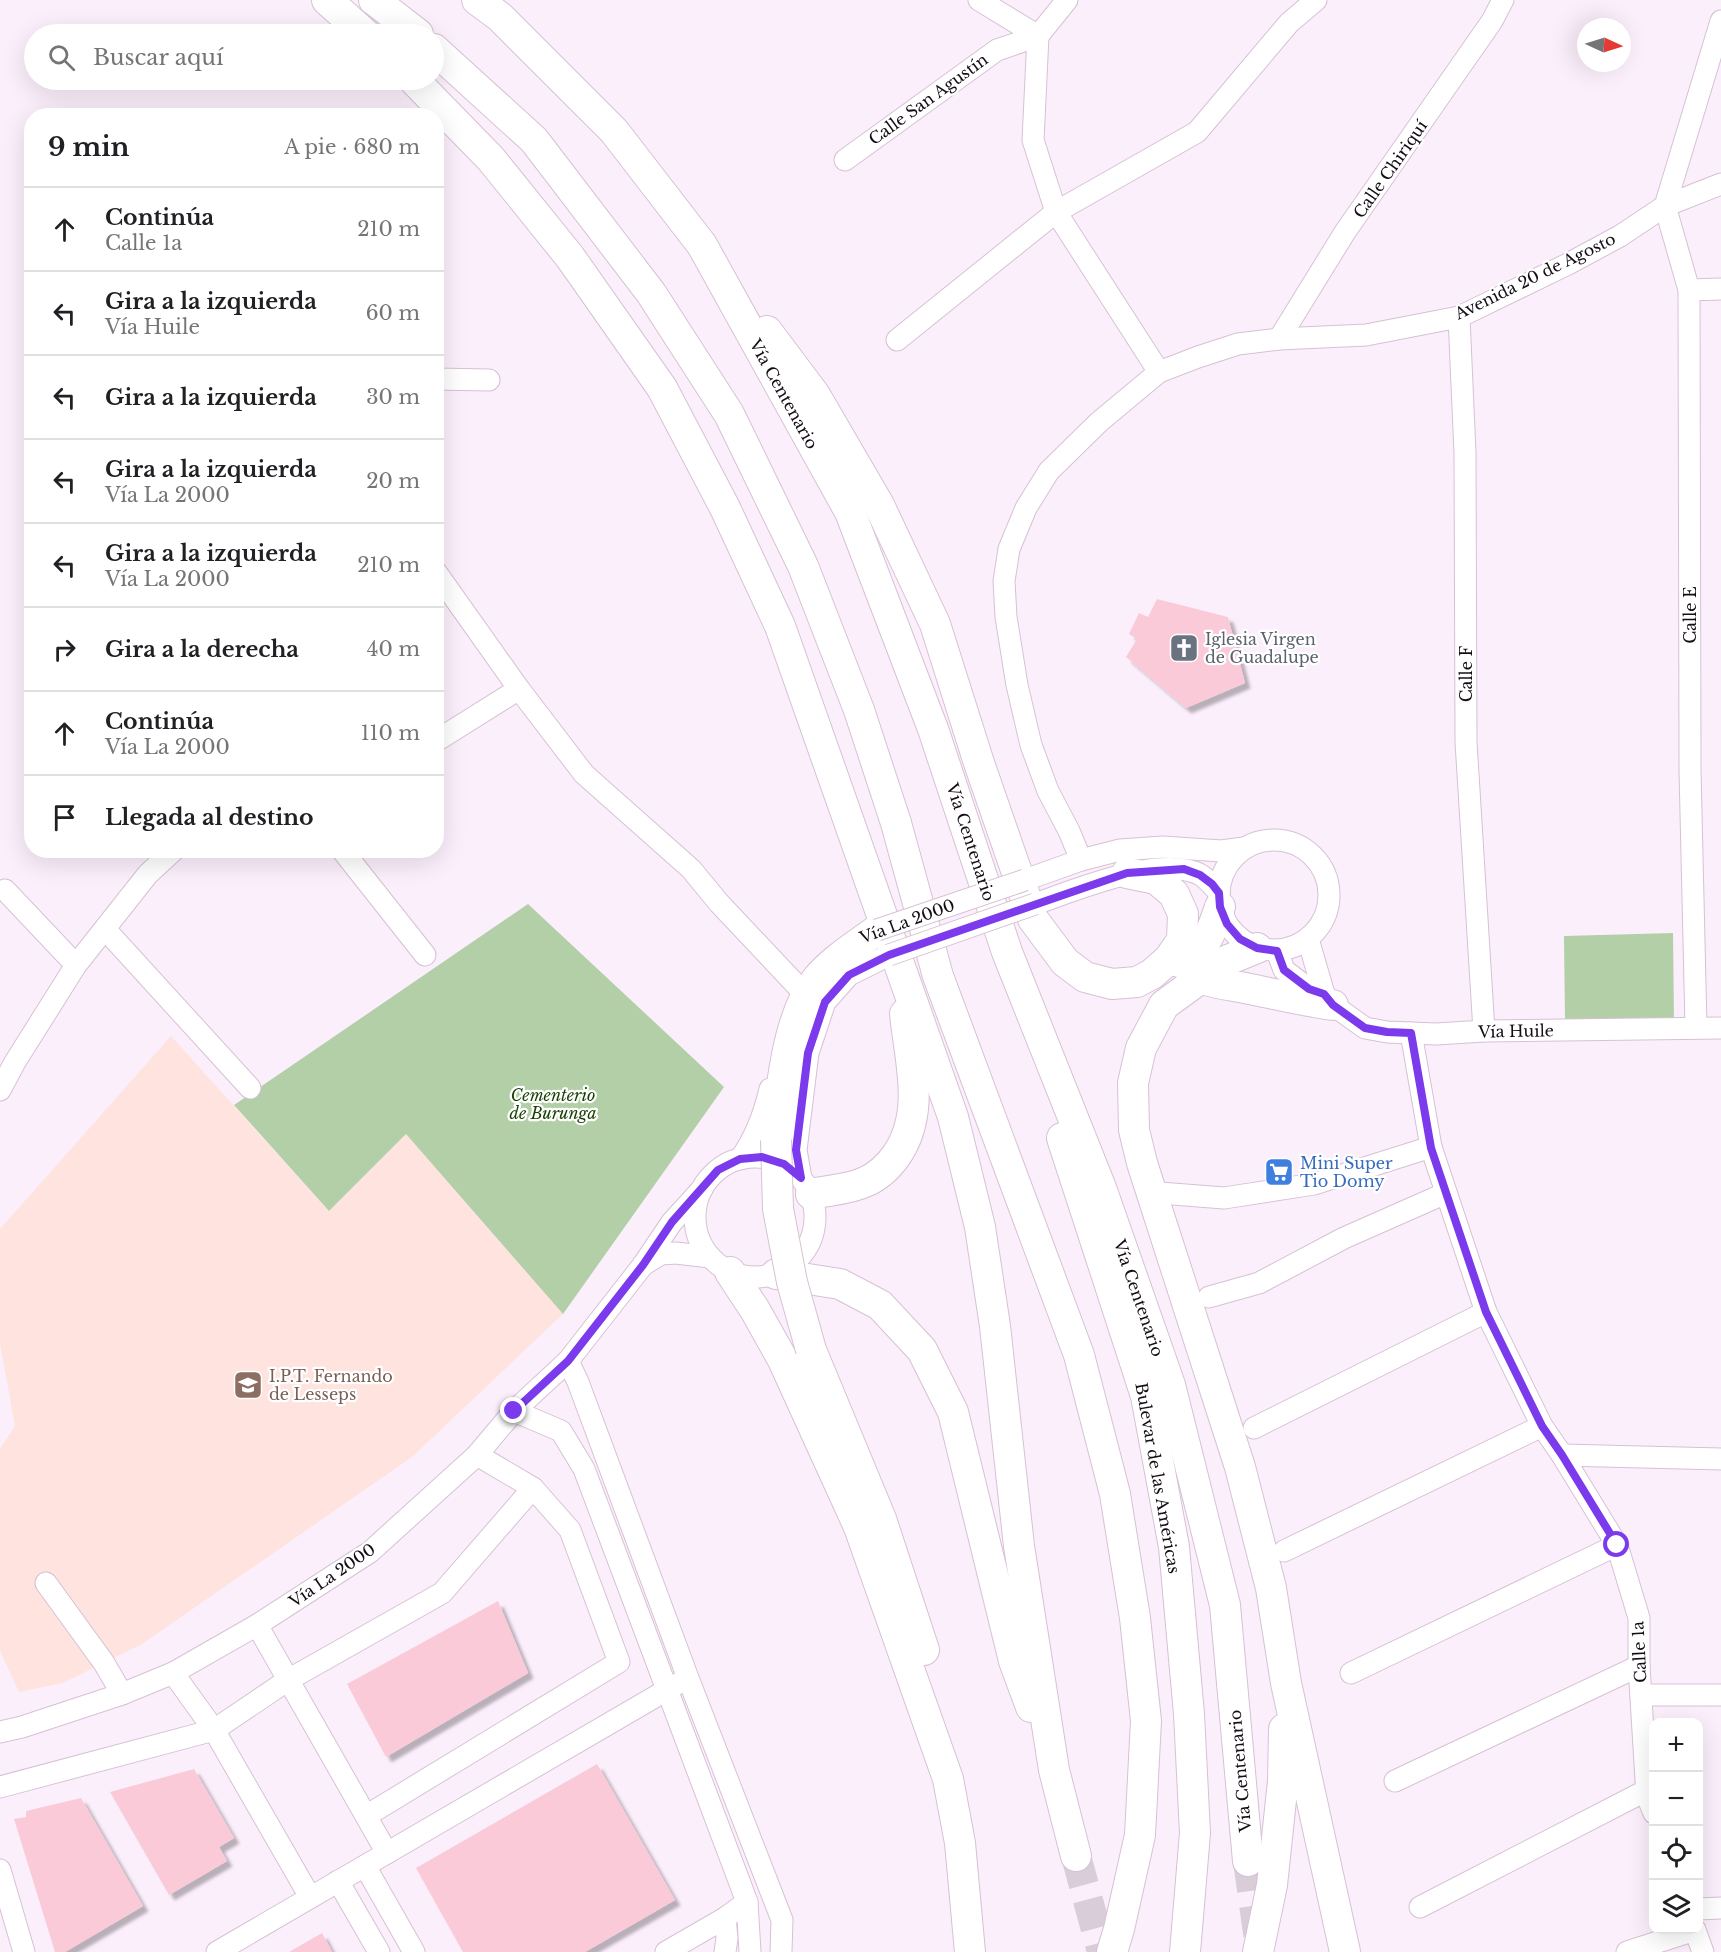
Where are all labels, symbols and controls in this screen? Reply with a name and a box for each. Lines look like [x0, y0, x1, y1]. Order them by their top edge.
north arrow [1577, 18, 1631, 72]
search box [24, 24, 444, 90]
icon: search [45, 41, 78, 74]
text: Buscar aquí [93, 44, 224, 71]
street label: Calle San Agustín [864, 49, 992, 149]
street label: Calle Chiriquí [1349, 116, 1431, 222]
text: 9 min [48, 131, 129, 163]
text: A pie · 680 m [284, 135, 420, 159]
text: Continúa [105, 204, 214, 231]
icon: ahead [48, 213, 81, 246]
text: 210 m [357, 217, 420, 241]
street label: Avenida 20 de Agosto [1450, 228, 1619, 324]
text: Calle 1a [105, 231, 182, 255]
text: Gira a la izquierda [105, 288, 317, 315]
icon: left [48, 297, 81, 330]
text: 60 m [366, 301, 420, 325]
text: Vía Huile [105, 315, 200, 339]
street label: Vía Centenario [745, 335, 822, 452]
icon: left [48, 381, 81, 414]
text: Gira a la izquierda [105, 384, 317, 411]
text: 30 m [366, 385, 420, 409]
text: Gira a la izquierda [105, 456, 317, 483]
icon: left [48, 465, 81, 498]
text: 20 m [366, 469, 420, 493]
text: Vía La 2000 [105, 483, 230, 507]
text: Gira a la izquierda [105, 540, 317, 567]
icon: left [48, 549, 81, 582]
text: 210 m [357, 553, 420, 577]
text: Vía La 2000 [105, 567, 230, 591]
street label: Calle E [1680, 586, 1700, 644]
place label: Iglesia Virgen de Guadalupe [1205, 629, 1319, 667]
church icon: Iglesia Virgen de Guadalupe [1168, 632, 1200, 664]
icon: right [48, 633, 81, 666]
text: Gira a la derecha [105, 636, 299, 663]
text: 40 m [367, 637, 420, 661]
street label: Calle F [1456, 645, 1476, 702]
text: Continúa [105, 708, 214, 735]
icon: ahead [48, 717, 81, 750]
text: 110 m [361, 721, 420, 745]
text: Vía La 2000 [105, 735, 230, 759]
street label: Vía Centenario [942, 780, 999, 903]
icon: arrive [48, 801, 81, 834]
text: Llegada al destino [105, 804, 314, 831]
street label: Vía La 2000 [856, 895, 957, 948]
street label: Vía Huile [1477, 1020, 1554, 1042]
park label: Cementerio de Burunga [509, 1085, 597, 1123]
place label: Mini Super Tio Domy [1300, 1153, 1393, 1191]
supermarket icon: Mini Super Tio Domy [1263, 1156, 1295, 1188]
street label: Vía Centenario [1109, 1236, 1168, 1359]
place label: I.P.T. Fernando de Lesseps [269, 1366, 393, 1404]
school or university icon: I.P.T. Fernando de Lesseps [232, 1369, 264, 1401]
street label: Bulevar de las Américas [1131, 1381, 1185, 1575]
route end [500, 1397, 526, 1423]
route start [1603, 1531, 1629, 1557]
street label: Vía La 2000 [284, 1539, 379, 1612]
street label: Calle 1a [1627, 1620, 1651, 1683]
street label: Vía Centenario [1225, 1709, 1255, 1834]
map controls [1649, 1718, 1703, 1934]
button: + [1649, 1718, 1703, 1772]
button: − [1649, 1772, 1703, 1826]
button: locate [1649, 1826, 1703, 1880]
button: layers [1649, 1880, 1703, 1934]

